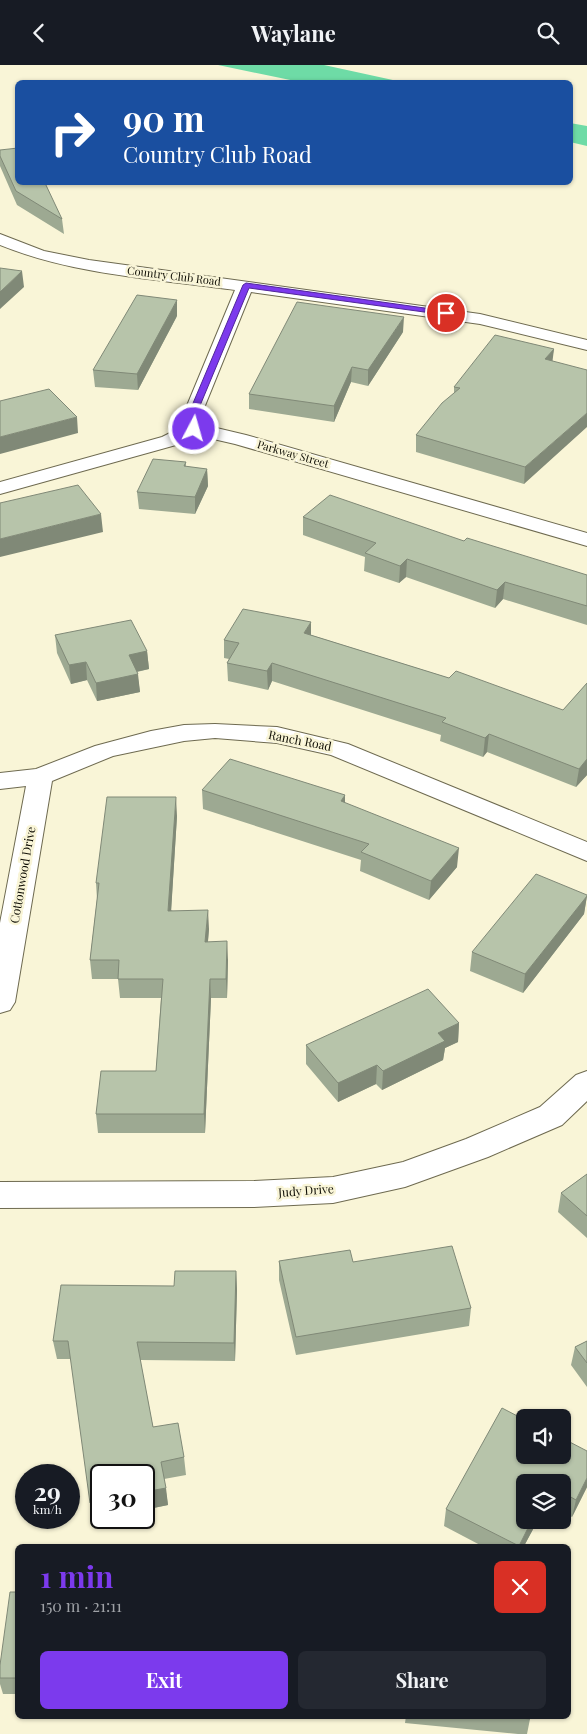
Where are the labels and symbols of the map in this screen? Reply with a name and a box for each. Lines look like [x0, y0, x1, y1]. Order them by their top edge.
street label: Country Club Road [126, 262, 222, 289]
pin [425, 292, 467, 334]
position arrow [167, 402, 219, 454]
street label: Parkway Street [256, 436, 331, 471]
street label: Ranch Road [267, 726, 333, 754]
street label: Cottonwood Drive [6, 825, 38, 925]
street label: Judy Drive [277, 1180, 334, 1200]
speed limit sign: 30 [90, 1464, 155, 1529]

